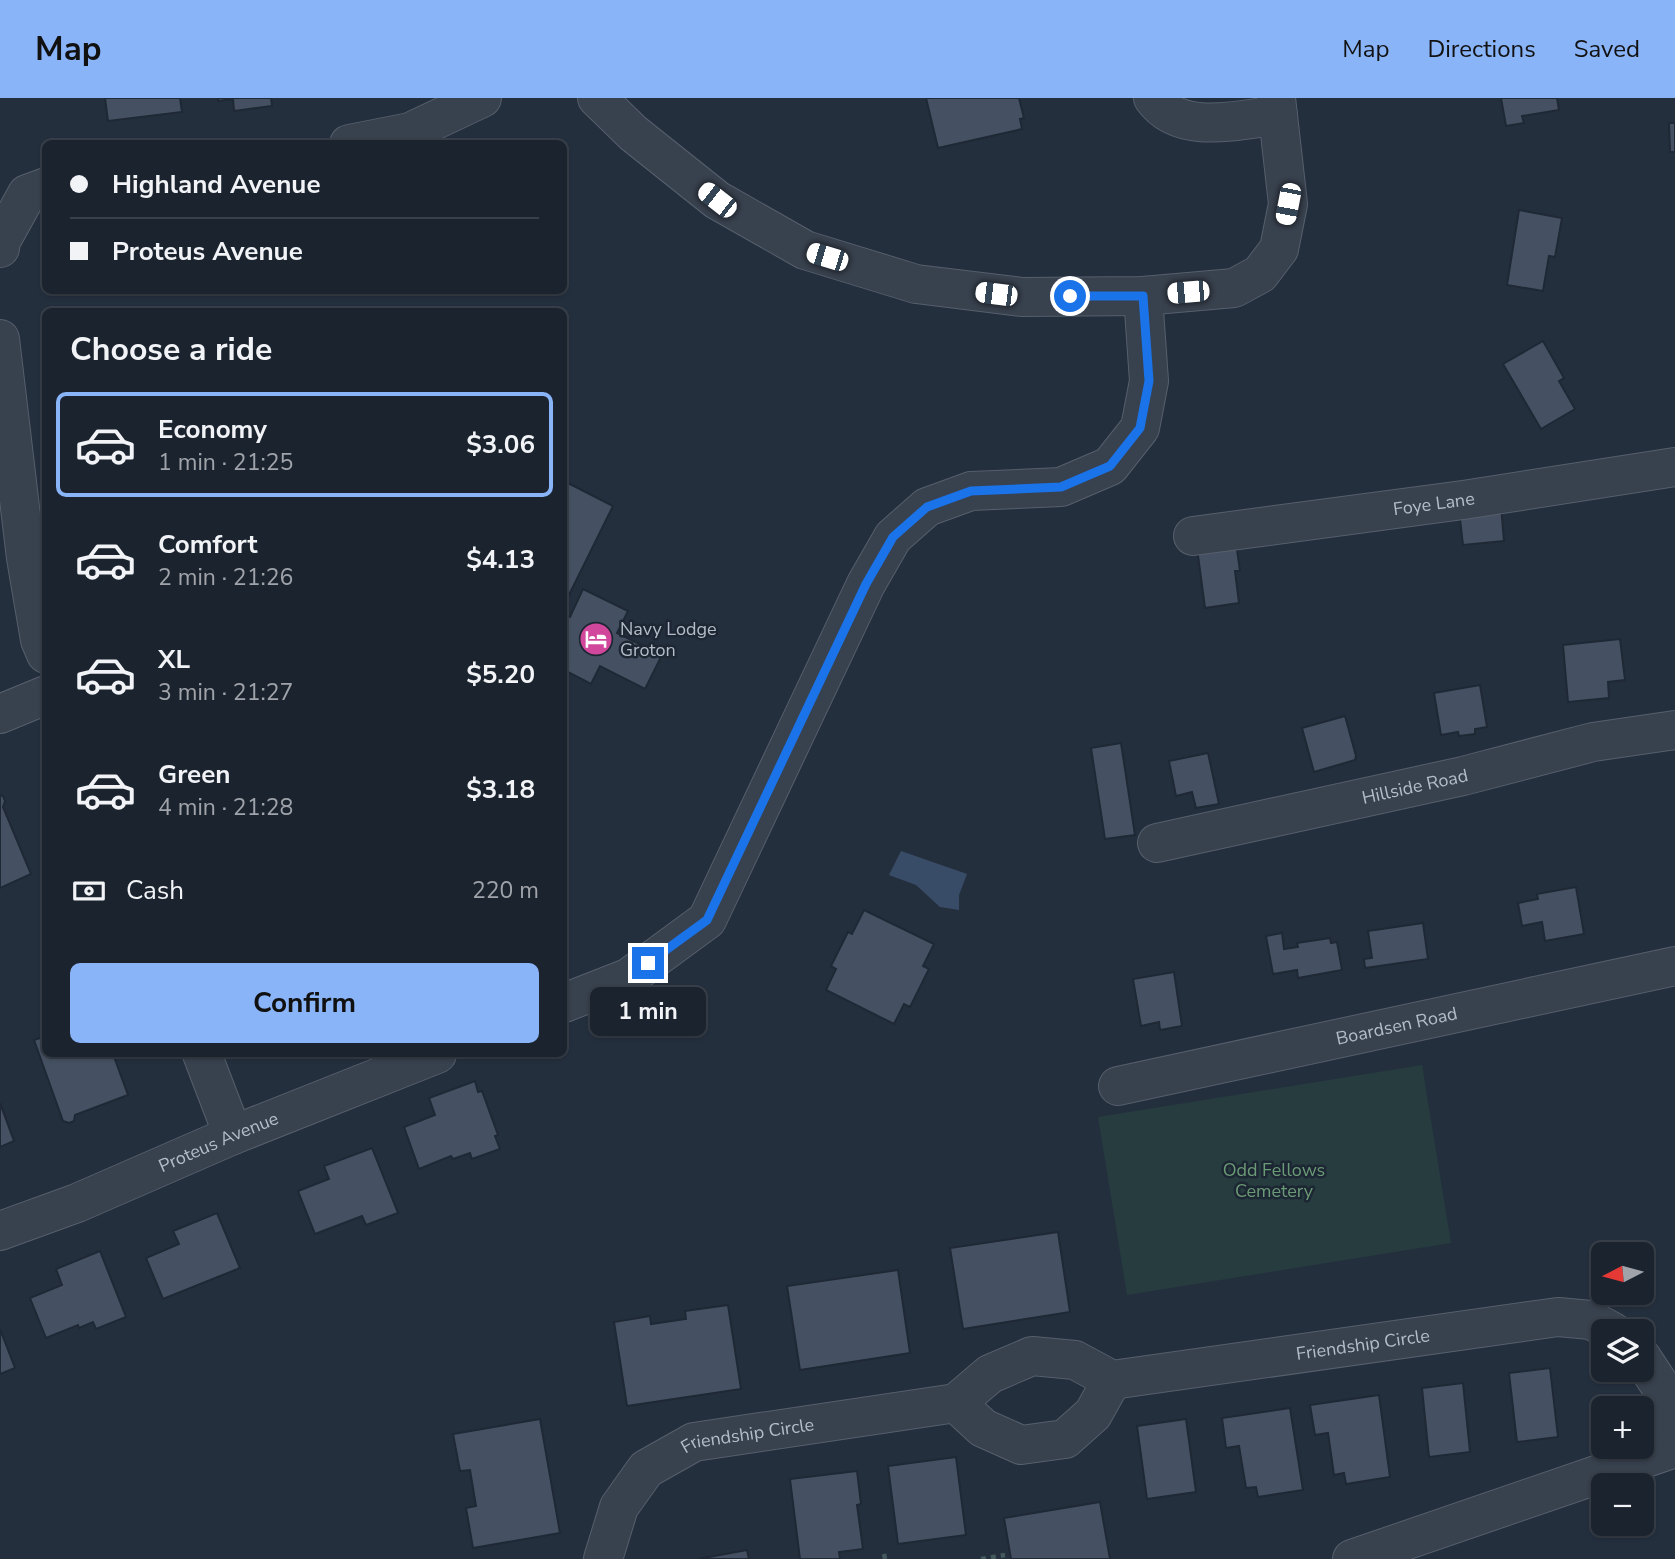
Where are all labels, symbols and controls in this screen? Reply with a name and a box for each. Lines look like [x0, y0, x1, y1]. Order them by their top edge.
text: Map [35, 27, 102, 72]
text: Map [1342, 33, 1389, 65]
text: Directions [1427, 33, 1536, 65]
text: Saved [1574, 33, 1640, 65]
text: Highland Avenue [112, 167, 321, 202]
car [694, 179, 741, 221]
car [1274, 181, 1303, 227]
text: Proteus Avenue [112, 234, 303, 269]
car [804, 241, 851, 273]
route start [1054, 280, 1086, 312]
car [1167, 280, 1210, 304]
car [974, 281, 1019, 307]
text: Choose a ride [70, 328, 272, 371]
text: Economy [158, 412, 267, 447]
icon: car [74, 413, 137, 476]
text: $3.06 [466, 427, 535, 462]
text: 1 min · 21:25 [158, 447, 293, 478]
street label: Foye Lane [1392, 486, 1476, 521]
text: Comfort [158, 527, 258, 562]
icon: car [74, 528, 137, 591]
text: $4.13 [466, 542, 535, 577]
text: 2 min · 21:26 [158, 562, 293, 593]
place label: Navy Lodge Groton [620, 617, 717, 662]
hotel icon: Navy Lodge Groton [577, 620, 615, 658]
text: XL [158, 642, 190, 677]
icon: car [74, 643, 137, 706]
text: $5.20 [466, 657, 535, 692]
text: 3 min · 21:27 [158, 677, 293, 708]
text: Green [158, 757, 231, 792]
icon: car [74, 758, 137, 821]
street label: Hillside Road [1360, 763, 1470, 810]
text: $3.18 [466, 772, 535, 807]
text: 4 min · 21:28 [158, 792, 293, 823]
icon: cash [70, 872, 108, 910]
text: Cash [126, 873, 184, 908]
text: 220 m [472, 875, 539, 906]
route end [632, 947, 664, 979]
button: Confirm [70, 963, 539, 1043]
callout: 1 min [590, 988, 706, 1036]
text: 1 min [618, 996, 678, 1027]
street label: Boardsen Road [1334, 1001, 1460, 1051]
street label: Proteus Avenue [155, 1106, 282, 1178]
park label: Odd Fellows Cemetery [1223, 1158, 1325, 1203]
north arrow [1591, 1242, 1654, 1306]
map controls [1591, 1242, 1654, 1536]
button: layers [1591, 1319, 1654, 1382]
street label: Friendship Circle [1295, 1323, 1431, 1366]
button: + [1591, 1396, 1654, 1459]
street label: Friendship Circle [676, 1412, 816, 1459]
button: − [1591, 1473, 1654, 1536]

